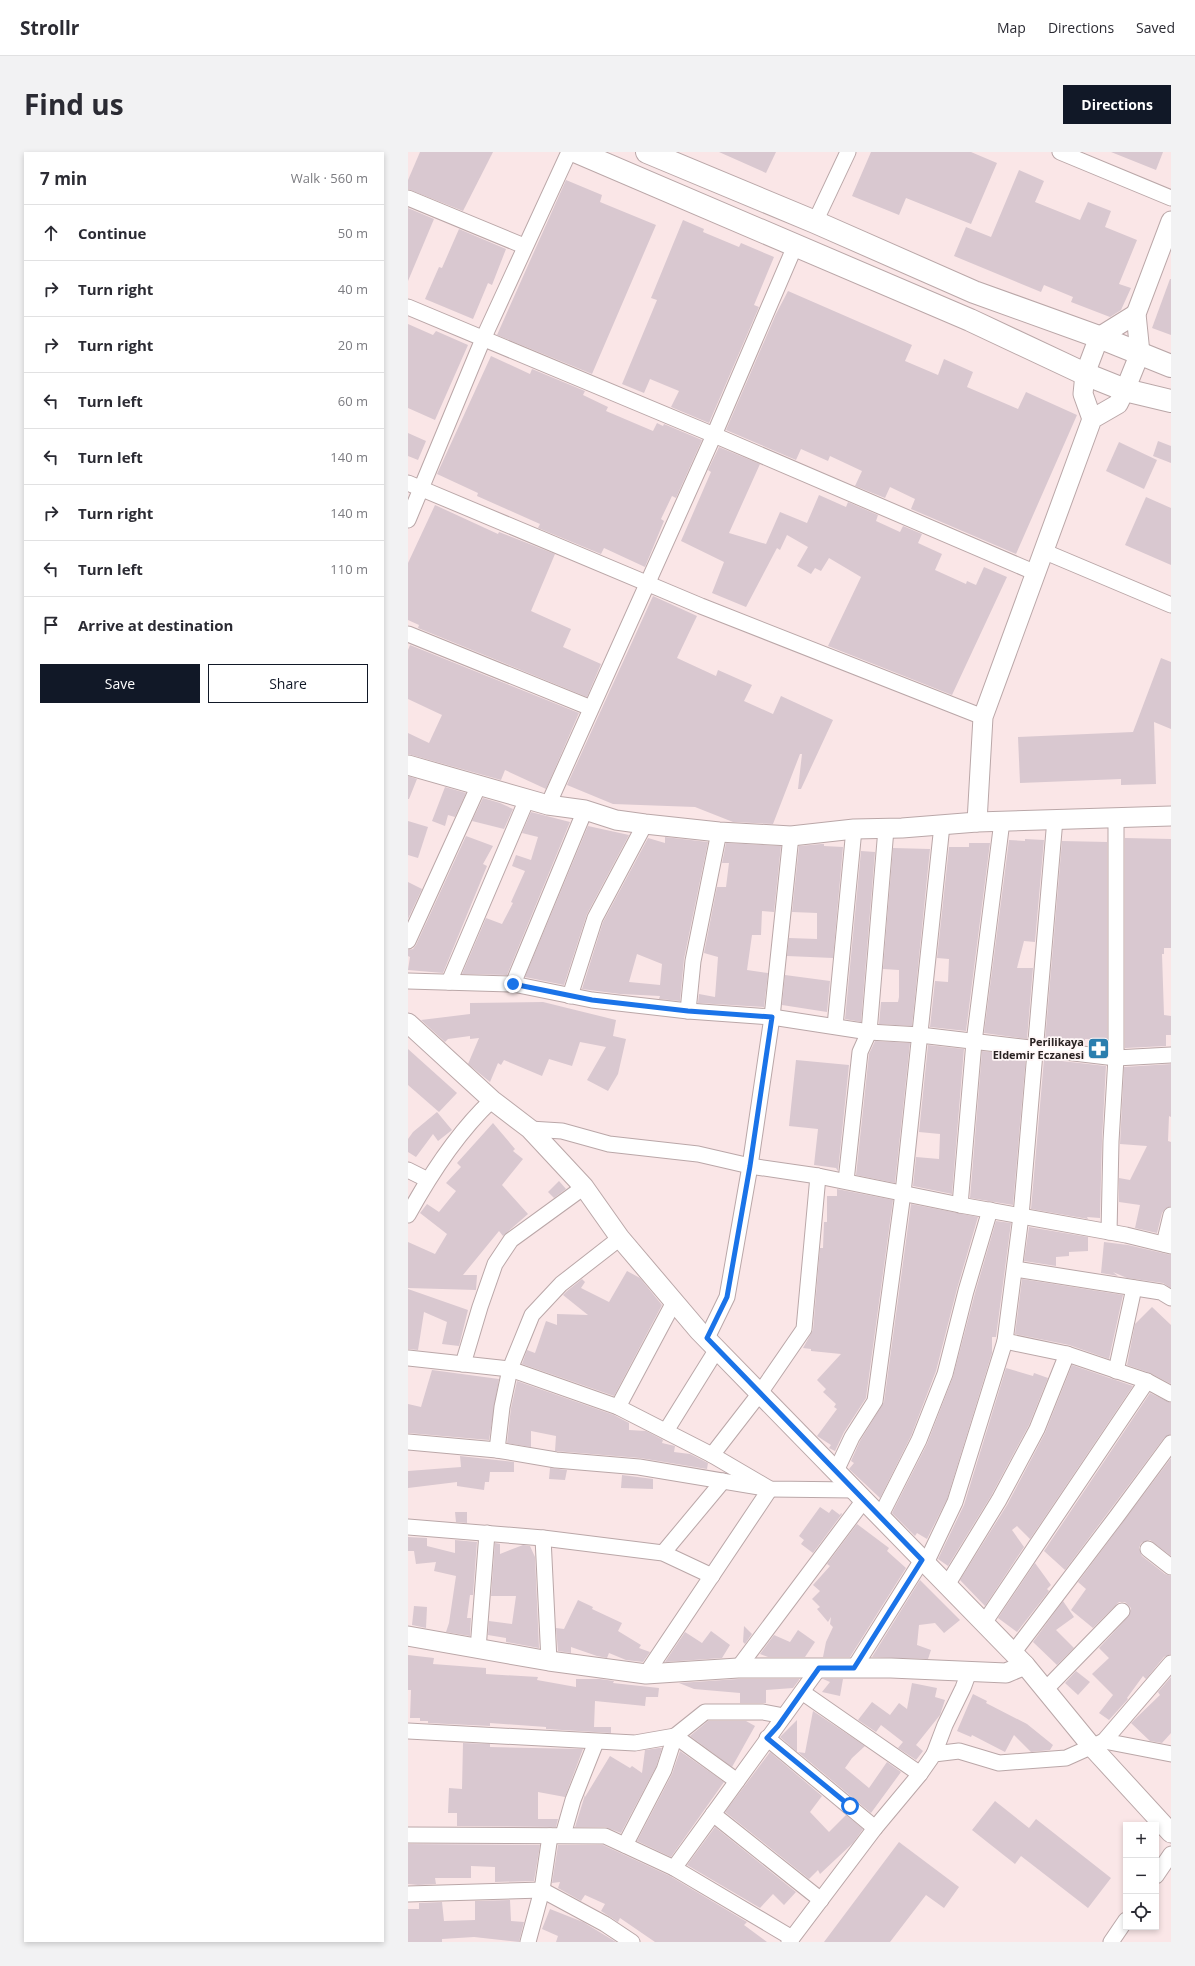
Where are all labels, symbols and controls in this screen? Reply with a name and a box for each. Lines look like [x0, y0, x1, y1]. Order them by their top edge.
text: Strollr [20, 15, 79, 41]
text: Map [997, 18, 1026, 37]
text: Directions [1048, 18, 1114, 37]
text: Saved [1136, 18, 1175, 37]
text: Find us [24, 85, 124, 123]
button: Directions [1063, 85, 1171, 124]
text: 7 min [40, 167, 87, 190]
text: Walk · 560 m [291, 169, 368, 187]
icon: ahead [40, 222, 62, 244]
text: Continue [78, 223, 146, 243]
text: 50 m [338, 224, 368, 242]
icon: right [40, 278, 62, 300]
text: Turn right [78, 279, 153, 299]
text: 40 m [338, 280, 368, 298]
icon: right [40, 334, 62, 356]
text: Turn right [78, 335, 153, 355]
text: 20 m [338, 336, 368, 354]
icon: left [40, 390, 62, 412]
text: Turn left [78, 391, 143, 411]
text: 60 m [338, 392, 368, 410]
icon: left [40, 446, 62, 468]
text: Turn left [78, 447, 143, 467]
text: 140 m [330, 448, 368, 466]
icon: right [40, 502, 62, 524]
text: Turn right [78, 503, 153, 523]
text: 140 m [330, 504, 368, 522]
icon: left [40, 558, 62, 580]
text: Turn left [78, 559, 143, 579]
text: 110 m [330, 560, 368, 578]
icon: arrive [40, 614, 62, 636]
text: Arrive at destination [78, 615, 233, 635]
button: Save [40, 664, 200, 703]
button: Share [208, 664, 368, 703]
route end [504, 975, 522, 993]
place label: Perilikaya Eldemir Eczanesi [993, 1034, 1084, 1062]
pharmacy icon: Perilikaya Eldemir Eczanesi [1086, 1035, 1112, 1061]
route start [841, 1797, 859, 1815]
map controls [1123, 1822, 1159, 1930]
button: + [1123, 1822, 1159, 1858]
button: − [1123, 1858, 1159, 1894]
button: locate [1123, 1894, 1159, 1930]

